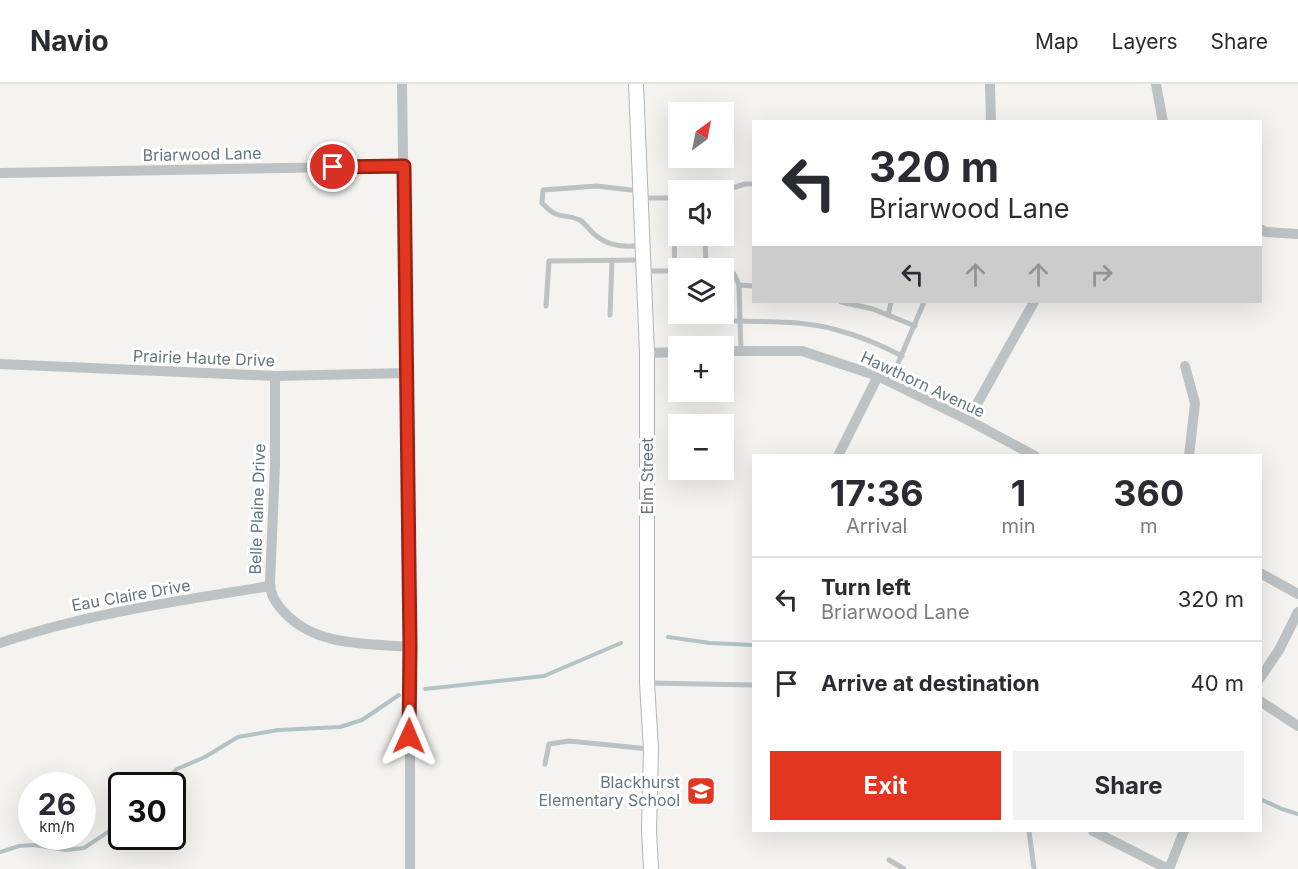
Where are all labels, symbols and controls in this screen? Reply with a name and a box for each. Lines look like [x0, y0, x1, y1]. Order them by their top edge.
text: Navio [30, 24, 109, 58]
text: Map [1035, 29, 1079, 54]
text: Layers [1112, 29, 1178, 54]
text: Share [1211, 29, 1268, 54]
north arrow [668, 102, 734, 168]
map controls [668, 102, 734, 480]
pin [307, 141, 358, 192]
text: 320 m [869, 141, 999, 192]
street label: Briarwood Lane [142, 143, 262, 165]
icon: left [770, 144, 848, 222]
icon: arrive [316, 150, 349, 183]
button: sound [668, 180, 734, 246]
text: Briarwood Lane [869, 192, 1070, 225]
button: layers [668, 258, 734, 324]
icon: left [896, 258, 929, 291]
icon: ahead [959, 258, 992, 291]
icon: ahead [1022, 258, 1055, 291]
icon: right [1085, 258, 1118, 291]
button: + [668, 336, 734, 402]
street label: Prairie Haute Drive [133, 346, 275, 370]
street label: Hawthorn Avenue [858, 346, 988, 422]
button: − [668, 414, 734, 480]
street label: Elm Street [637, 437, 657, 515]
street label: Belle Plaine Drive [245, 443, 269, 575]
text: 17:36 [830, 471, 924, 515]
text: 1 [1011, 471, 1026, 515]
text: 360 [1113, 471, 1184, 515]
text: Arrival [846, 514, 907, 538]
text: min [1001, 514, 1036, 538]
text: m [1140, 514, 1158, 538]
text: Turn left [821, 574, 911, 600]
street label: Eau Claire Drive [70, 575, 192, 615]
icon: left [770, 583, 803, 616]
text: 320 m [1178, 586, 1244, 612]
text: Briarwood Lane [821, 600, 970, 624]
icon: arrive [770, 667, 803, 700]
text: Arrive at destination [821, 670, 1040, 696]
text: 40 m [1190, 670, 1244, 696]
position arrow [377, 704, 441, 768]
button: Exit [770, 751, 1001, 820]
button: Share [1013, 751, 1244, 820]
speed limit sign: 30 [108, 772, 186, 850]
place label: Blackhurst Elementary School [538, 772, 680, 810]
school or university icon: Blackhurst Elementary School [685, 775, 717, 807]
text: 26 [38, 786, 76, 822]
text: km/h [39, 817, 75, 836]

